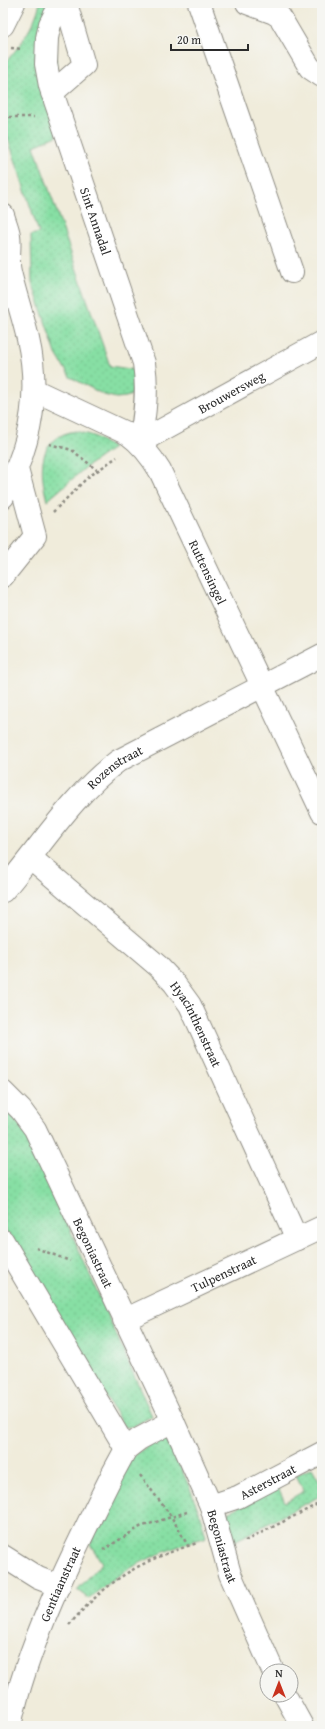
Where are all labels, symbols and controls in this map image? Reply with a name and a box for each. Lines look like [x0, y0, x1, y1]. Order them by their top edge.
scale bar [171, 26, 248, 52]
text: 20 m [177, 31, 201, 48]
street label: Sint Annadal [75, 185, 116, 258]
street label: Brouwersweg [195, 366, 269, 418]
street label: Ruttensingel [184, 537, 231, 608]
street label: Rozenstraat [83, 741, 146, 793]
street label: Hyacinthenstraat [166, 977, 226, 1071]
street label: Begoniastraat [68, 1215, 118, 1292]
street label: Tulpenstraat [188, 1250, 260, 1297]
street label: Asterstraat [237, 1459, 300, 1504]
street label: Begoniastraat [202, 1507, 242, 1587]
street label: Gentiaanstraat [35, 1543, 86, 1625]
north arrow [259, 1663, 299, 1703]
text: N [275, 1665, 283, 1681]

